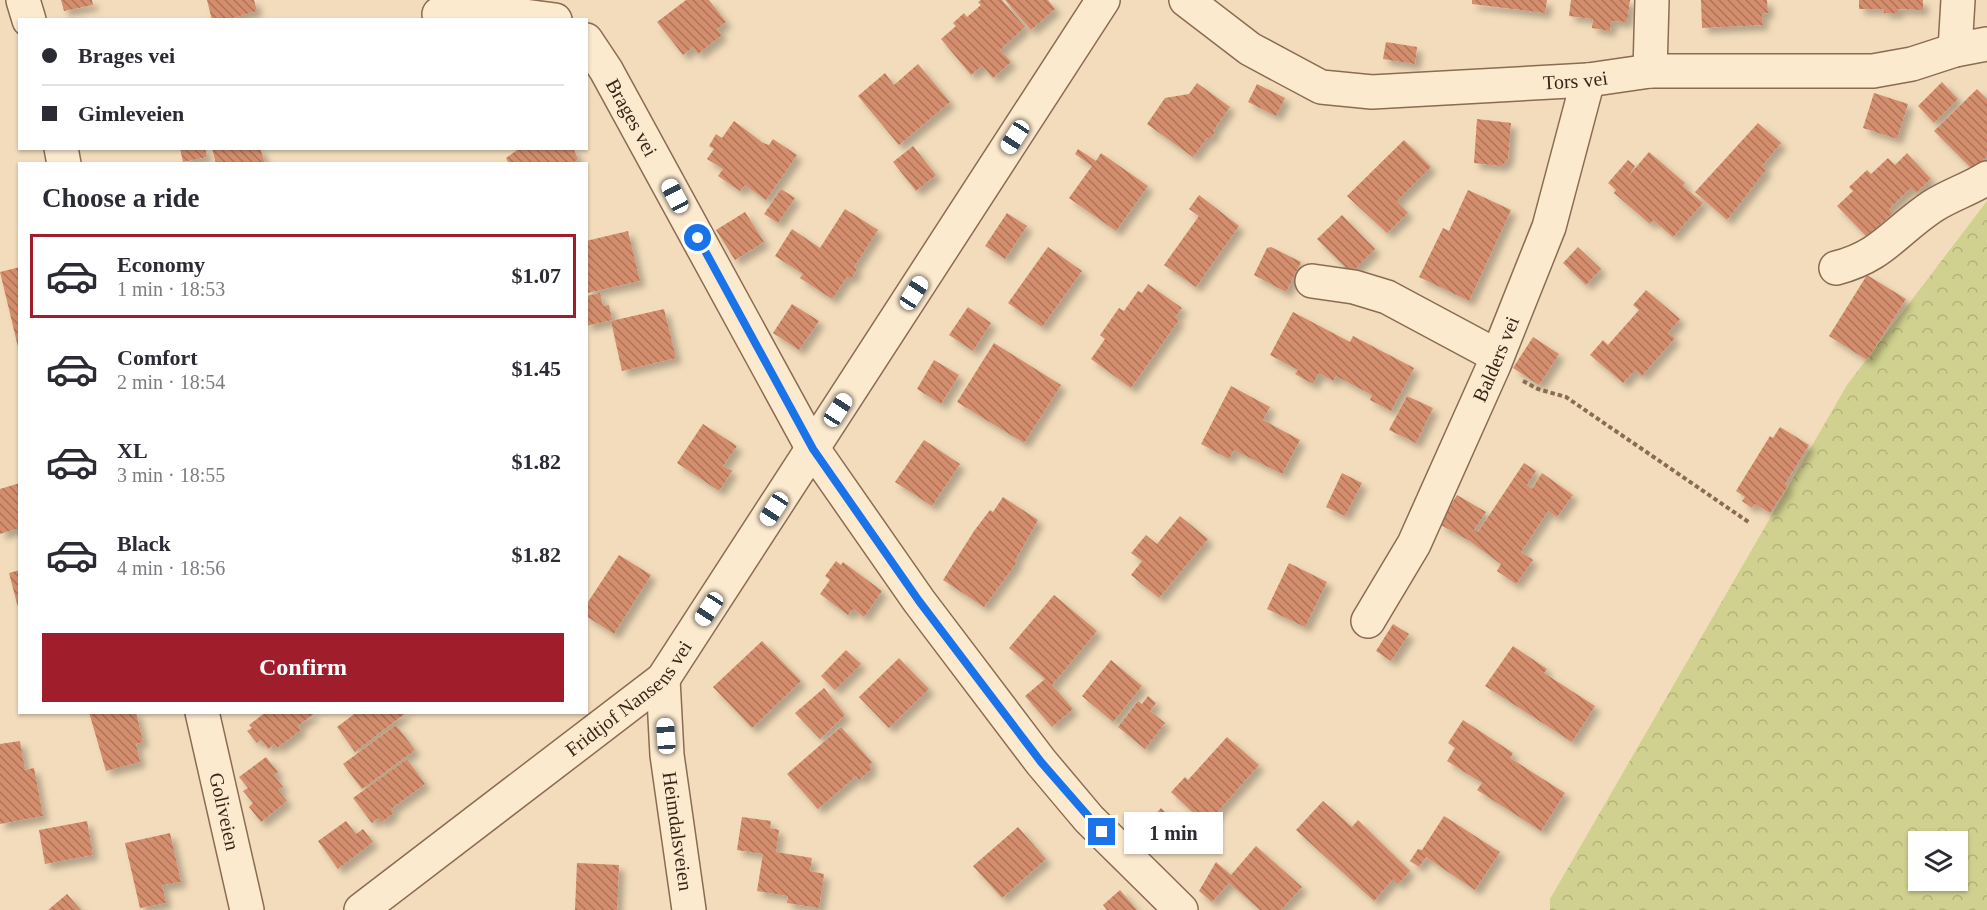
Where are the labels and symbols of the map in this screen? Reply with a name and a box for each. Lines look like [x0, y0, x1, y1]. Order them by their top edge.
street label: Tors vei [1542, 66, 1609, 93]
street label: Brages vei [602, 75, 662, 160]
car [998, 117, 1032, 157]
car [659, 176, 691, 216]
route start [684, 224, 711, 251]
car [897, 273, 931, 313]
street label: Balders vei [1468, 313, 1523, 405]
car [821, 390, 855, 430]
car [757, 489, 791, 529]
car [692, 589, 726, 629]
street label: Fridtjof Nansens vei [561, 636, 696, 761]
car [656, 717, 676, 755]
street label: Heimdalsveien [658, 770, 697, 892]
street label: Goliveien [205, 771, 244, 852]
callout: 1 min [1123, 811, 1222, 853]
route end [1088, 818, 1115, 845]

